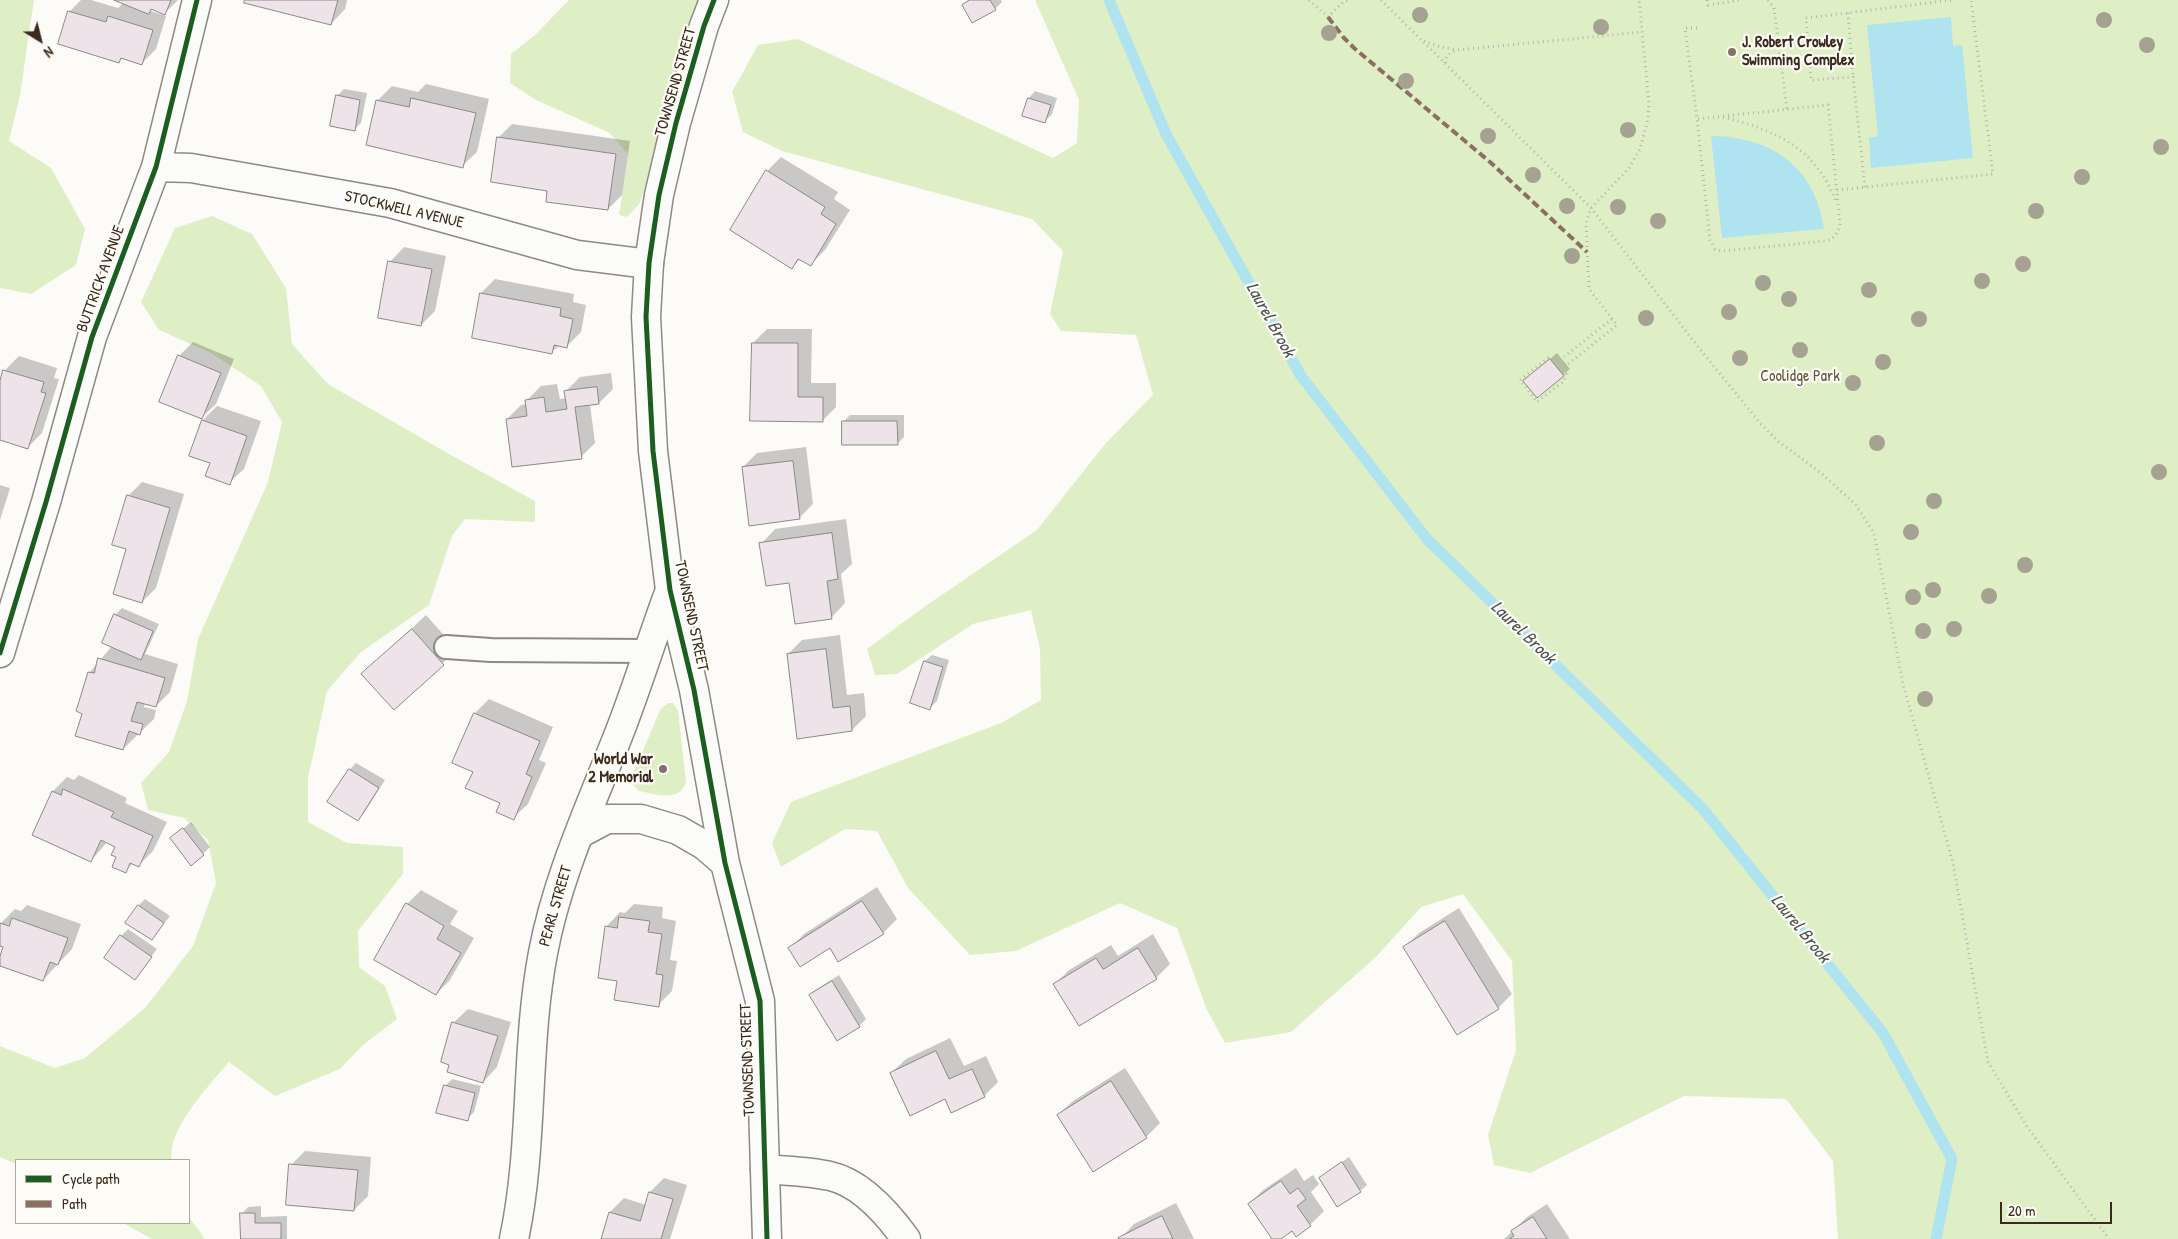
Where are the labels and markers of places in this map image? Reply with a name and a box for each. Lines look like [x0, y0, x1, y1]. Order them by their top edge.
place label: J. Robert Crowley Swimming Complex [1742, 33, 1854, 71]
marker: J. Robert Crowley Swimming Complex [1726, 46, 1738, 58]
place label: World War 2 Memorial [588, 750, 653, 788]
marker: World War 2 Memorial [657, 763, 669, 775]

